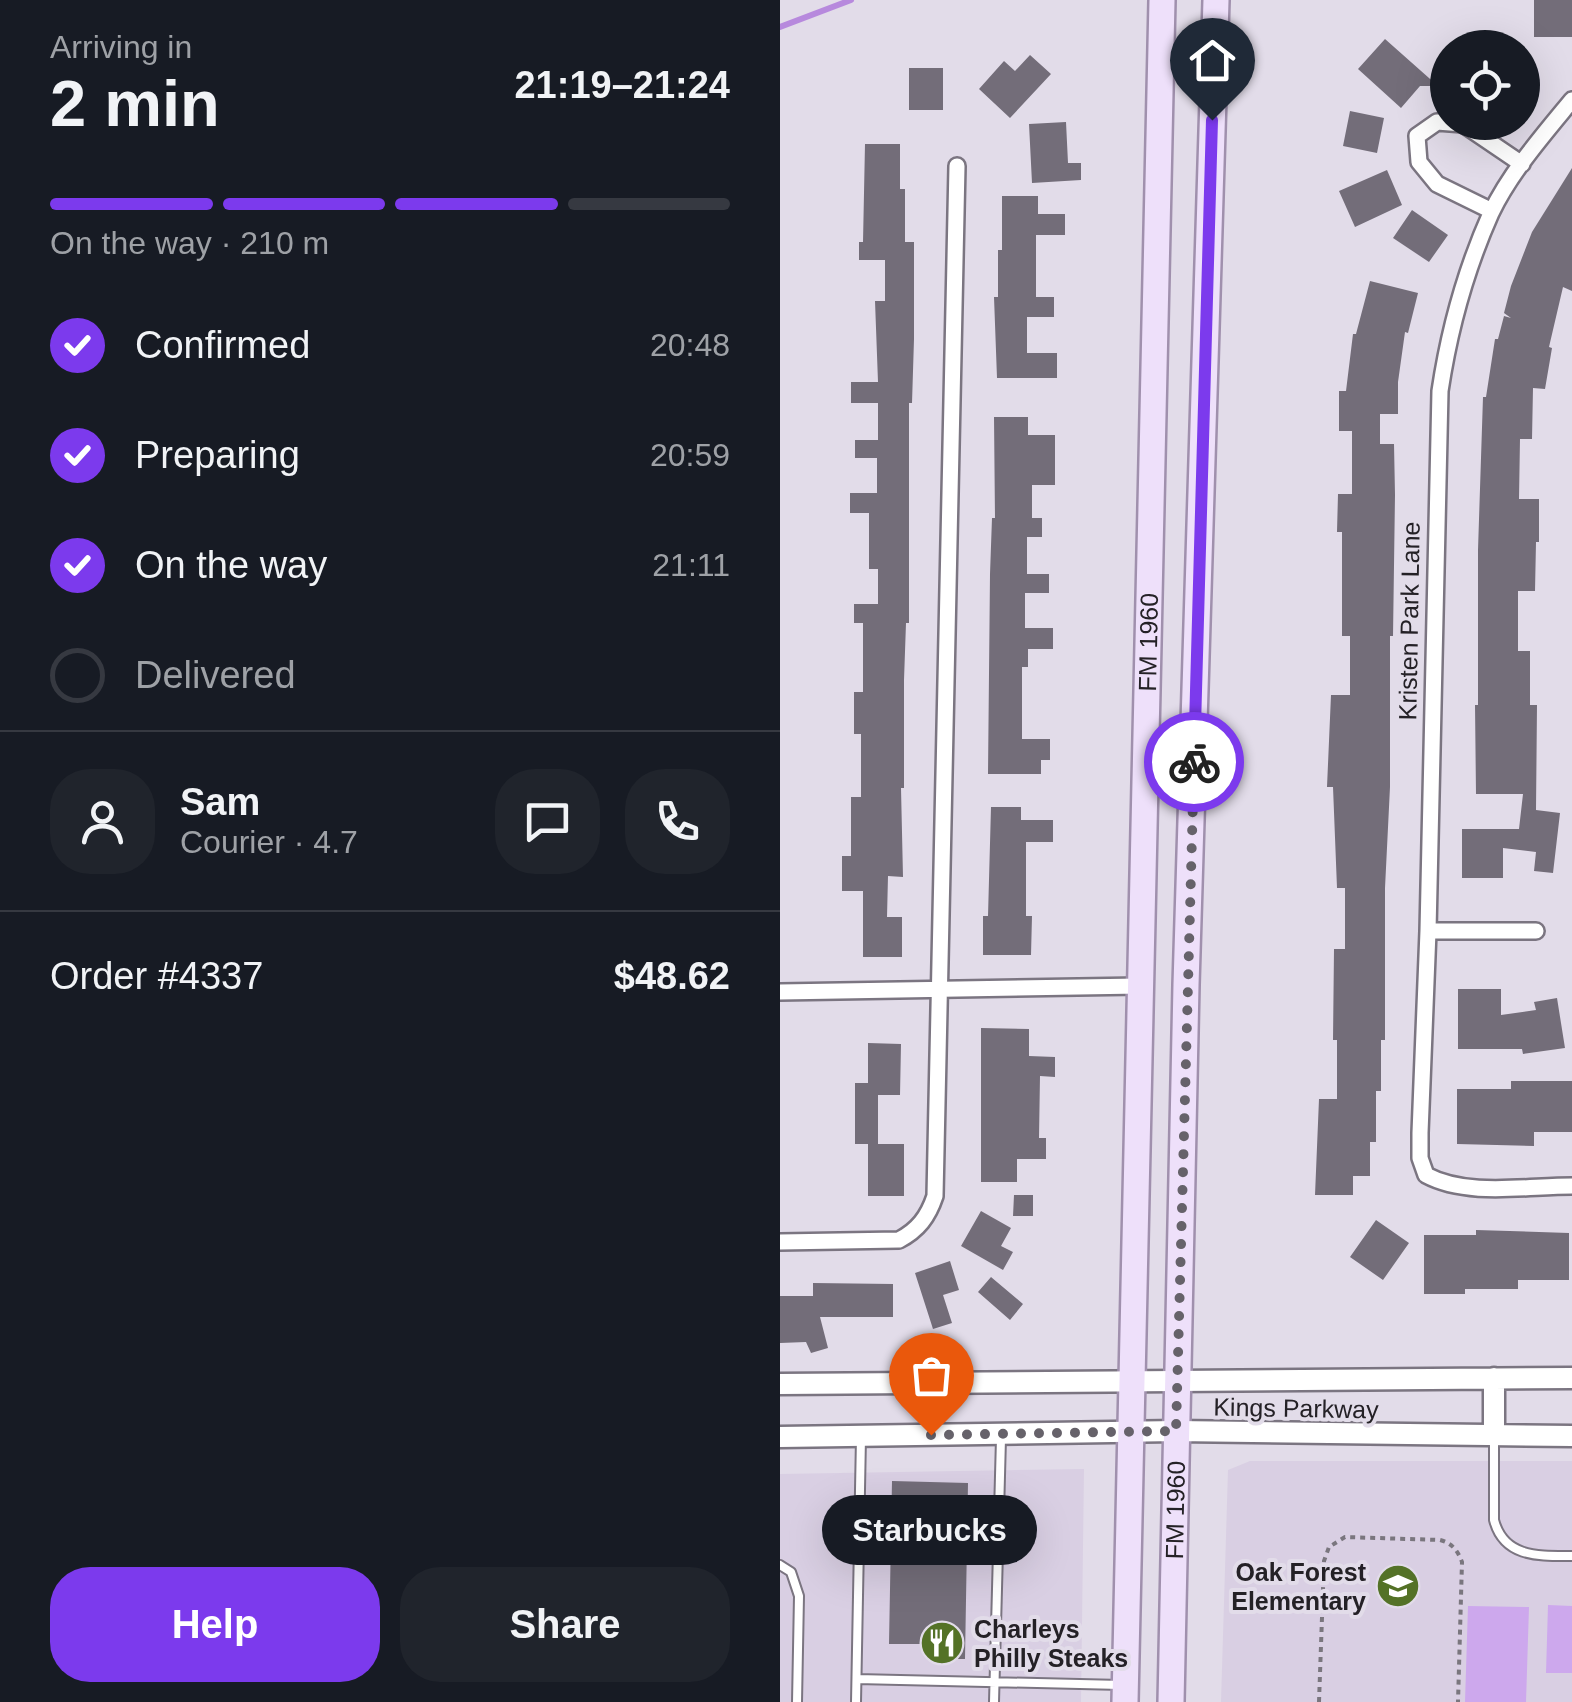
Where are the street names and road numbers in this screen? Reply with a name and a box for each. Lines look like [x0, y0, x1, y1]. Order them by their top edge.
street label: Kristen Park Lane [1393, 521, 1425, 721]
street label: FM 1960 [1133, 593, 1163, 692]
street label: Kings Parkway [1213, 1393, 1379, 1423]
street label: FM 1960 [1160, 1460, 1190, 1560]

